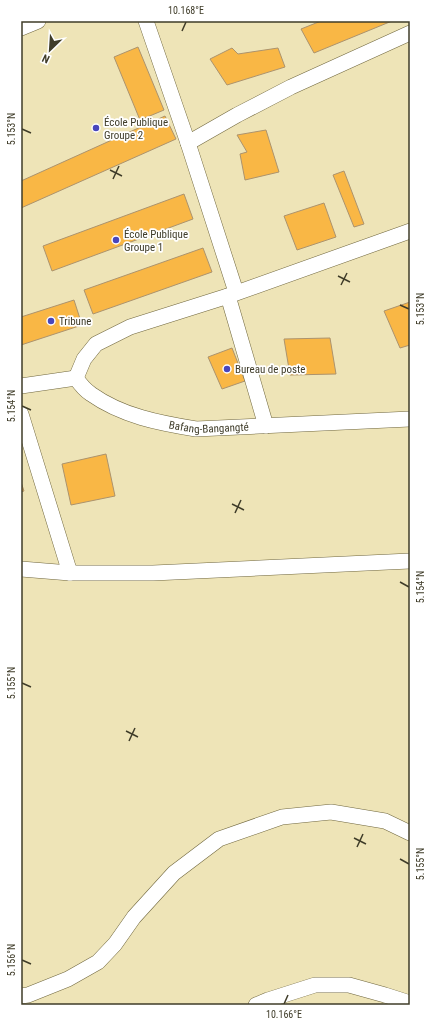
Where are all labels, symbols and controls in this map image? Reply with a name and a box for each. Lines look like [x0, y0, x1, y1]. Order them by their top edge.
text: 10.168°E [168, 5, 204, 16]
north arrow [30, 30, 70, 70]
text: N [40, 51, 52, 66]
text: 5.153°N [6, 113, 17, 145]
place label: École Publique Groupe 2 [104, 116, 168, 142]
marker: École Publique Groupe 2 [91, 123, 101, 133]
place label: École Publique Groupe 1 [124, 228, 188, 254]
marker: École Publique Groupe 1 [111, 235, 121, 245]
text: 5.153°N [415, 293, 426, 325]
place label: Tribune [59, 315, 91, 328]
marker: Tribune [46, 316, 56, 326]
place label: Bureau de poste [235, 363, 305, 376]
marker: Bureau de poste [222, 364, 232, 374]
text: 5.154°N [6, 390, 17, 422]
street label: Bafang-Bangangté [168, 418, 249, 436]
text: 5.154°N [415, 571, 426, 603]
text: 5.155°N [6, 667, 17, 699]
text: 5.155°N [415, 848, 426, 880]
text: 5.156°N [6, 944, 17, 976]
text: 10.166°E [266, 1009, 302, 1020]

